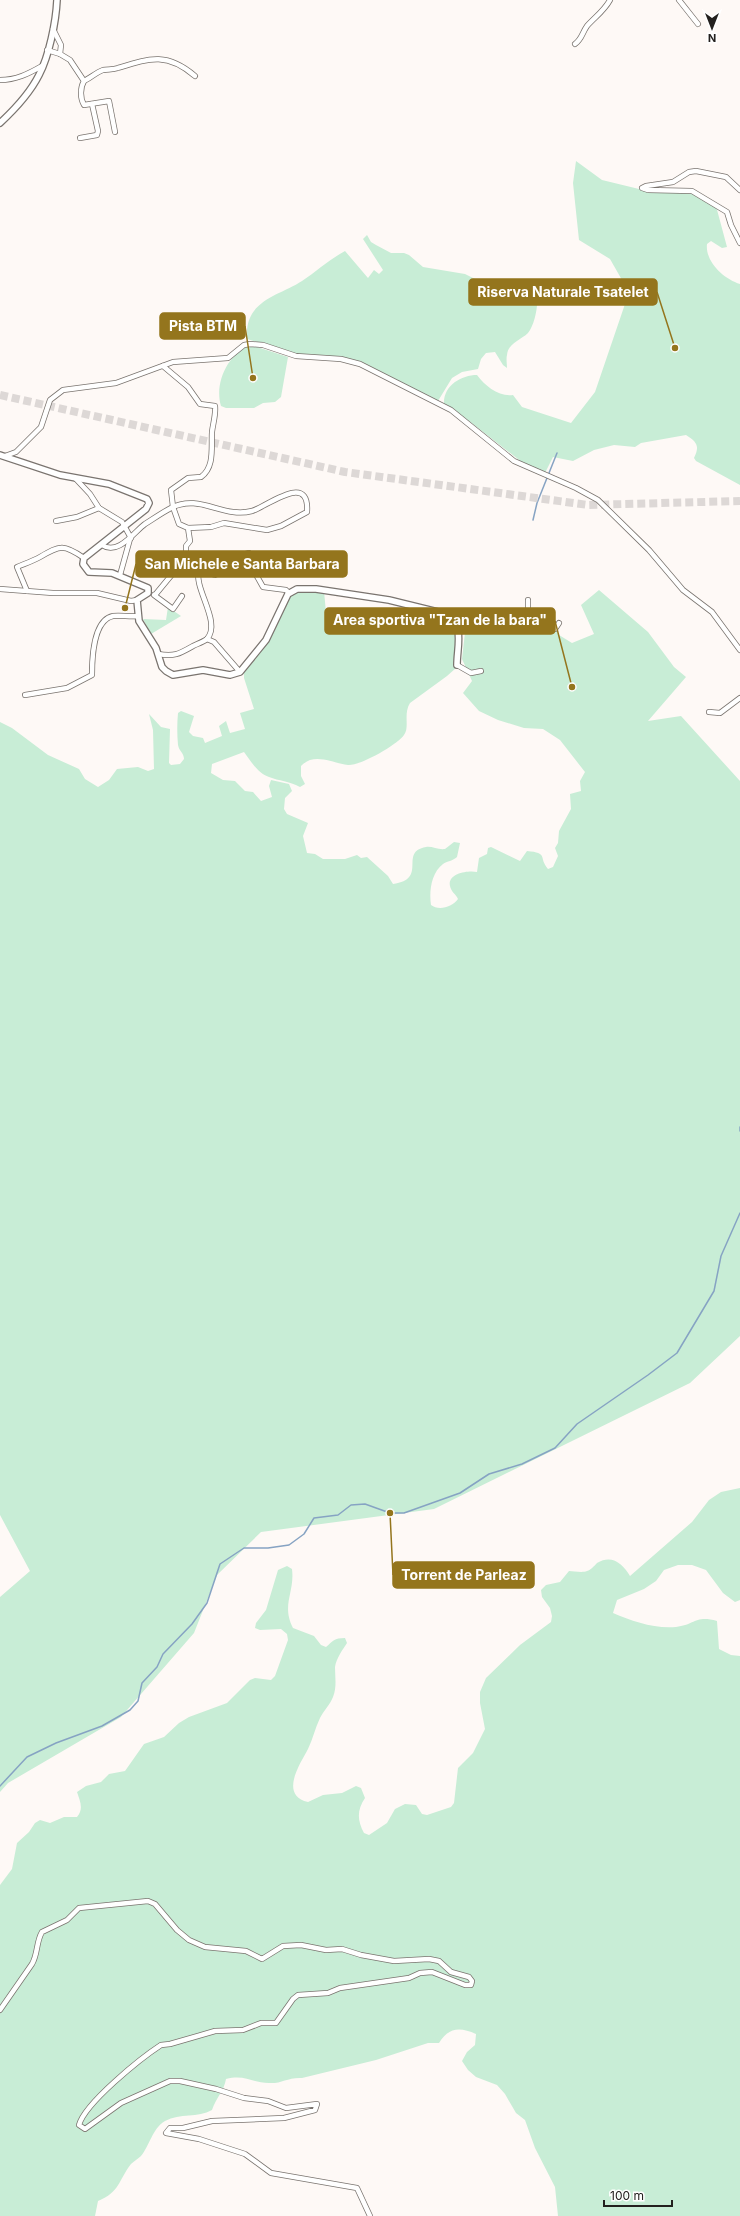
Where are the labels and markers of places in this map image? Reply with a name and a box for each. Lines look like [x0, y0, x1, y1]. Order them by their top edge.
callout: Riserva Naturale Tsatelet [469, 279, 657, 305]
callout: Pista BTM [160, 313, 245, 339]
callout: San Michele e Santa Barbara [136, 551, 347, 577]
callout: Area sportiva "Tzan de la bara" [325, 608, 555, 634]
callout: Torrent de Parleaz [393, 1562, 534, 1588]

